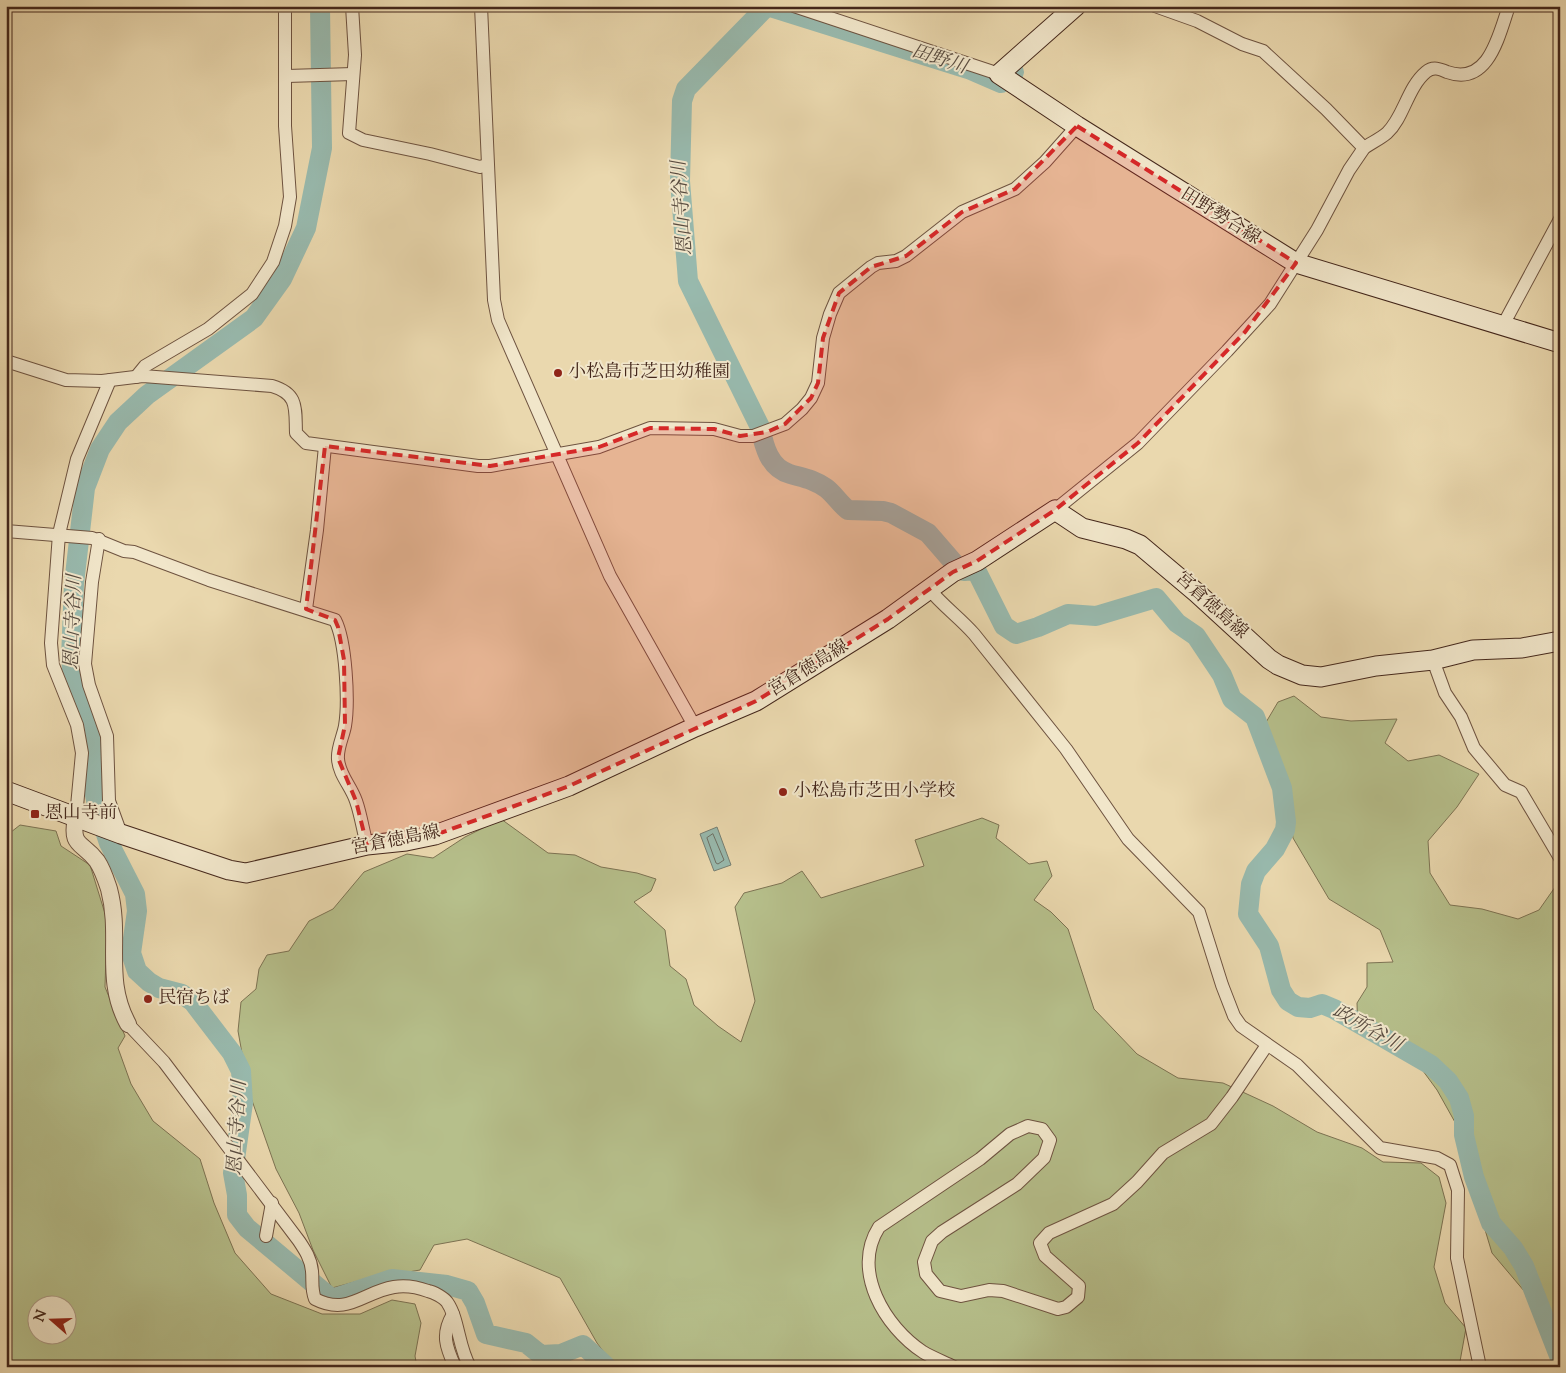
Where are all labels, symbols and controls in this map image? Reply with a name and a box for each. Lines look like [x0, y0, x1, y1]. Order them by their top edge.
water label: 田野川 [908, 38, 972, 82]
water label: 恩山寺谷川 [666, 158, 700, 256]
street label: 田野勢合線 [1175, 182, 1265, 252]
place label: 小松島市芝田幼稚園 [568, 360, 730, 386]
marker: 小松島市芝田幼稚園 [552, 367, 564, 379]
street label: 宮倉徳島線 [1169, 566, 1253, 646]
water label: 恩山寺谷川 [59, 572, 89, 670]
street label: 宮倉徳島線 [764, 634, 854, 704]
place label: 小松島市芝田小学校 [793, 779, 955, 805]
marker: 小松島市芝田小学校 [777, 786, 789, 798]
place label: 恩山寺前 [45, 801, 117, 827]
marker: 恩山寺前 [29, 808, 41, 820]
street label: 宮倉徳島線 [349, 820, 443, 862]
place label: 民宿ちば [158, 986, 230, 1012]
marker: 民宿ちば [142, 993, 154, 1005]
water label: 政所谷川 [1327, 999, 1409, 1060]
water label: 恩山寺谷川 [222, 1078, 254, 1176]
north arrow [28, 1296, 78, 1346]
text: N [30, 1308, 53, 1325]

